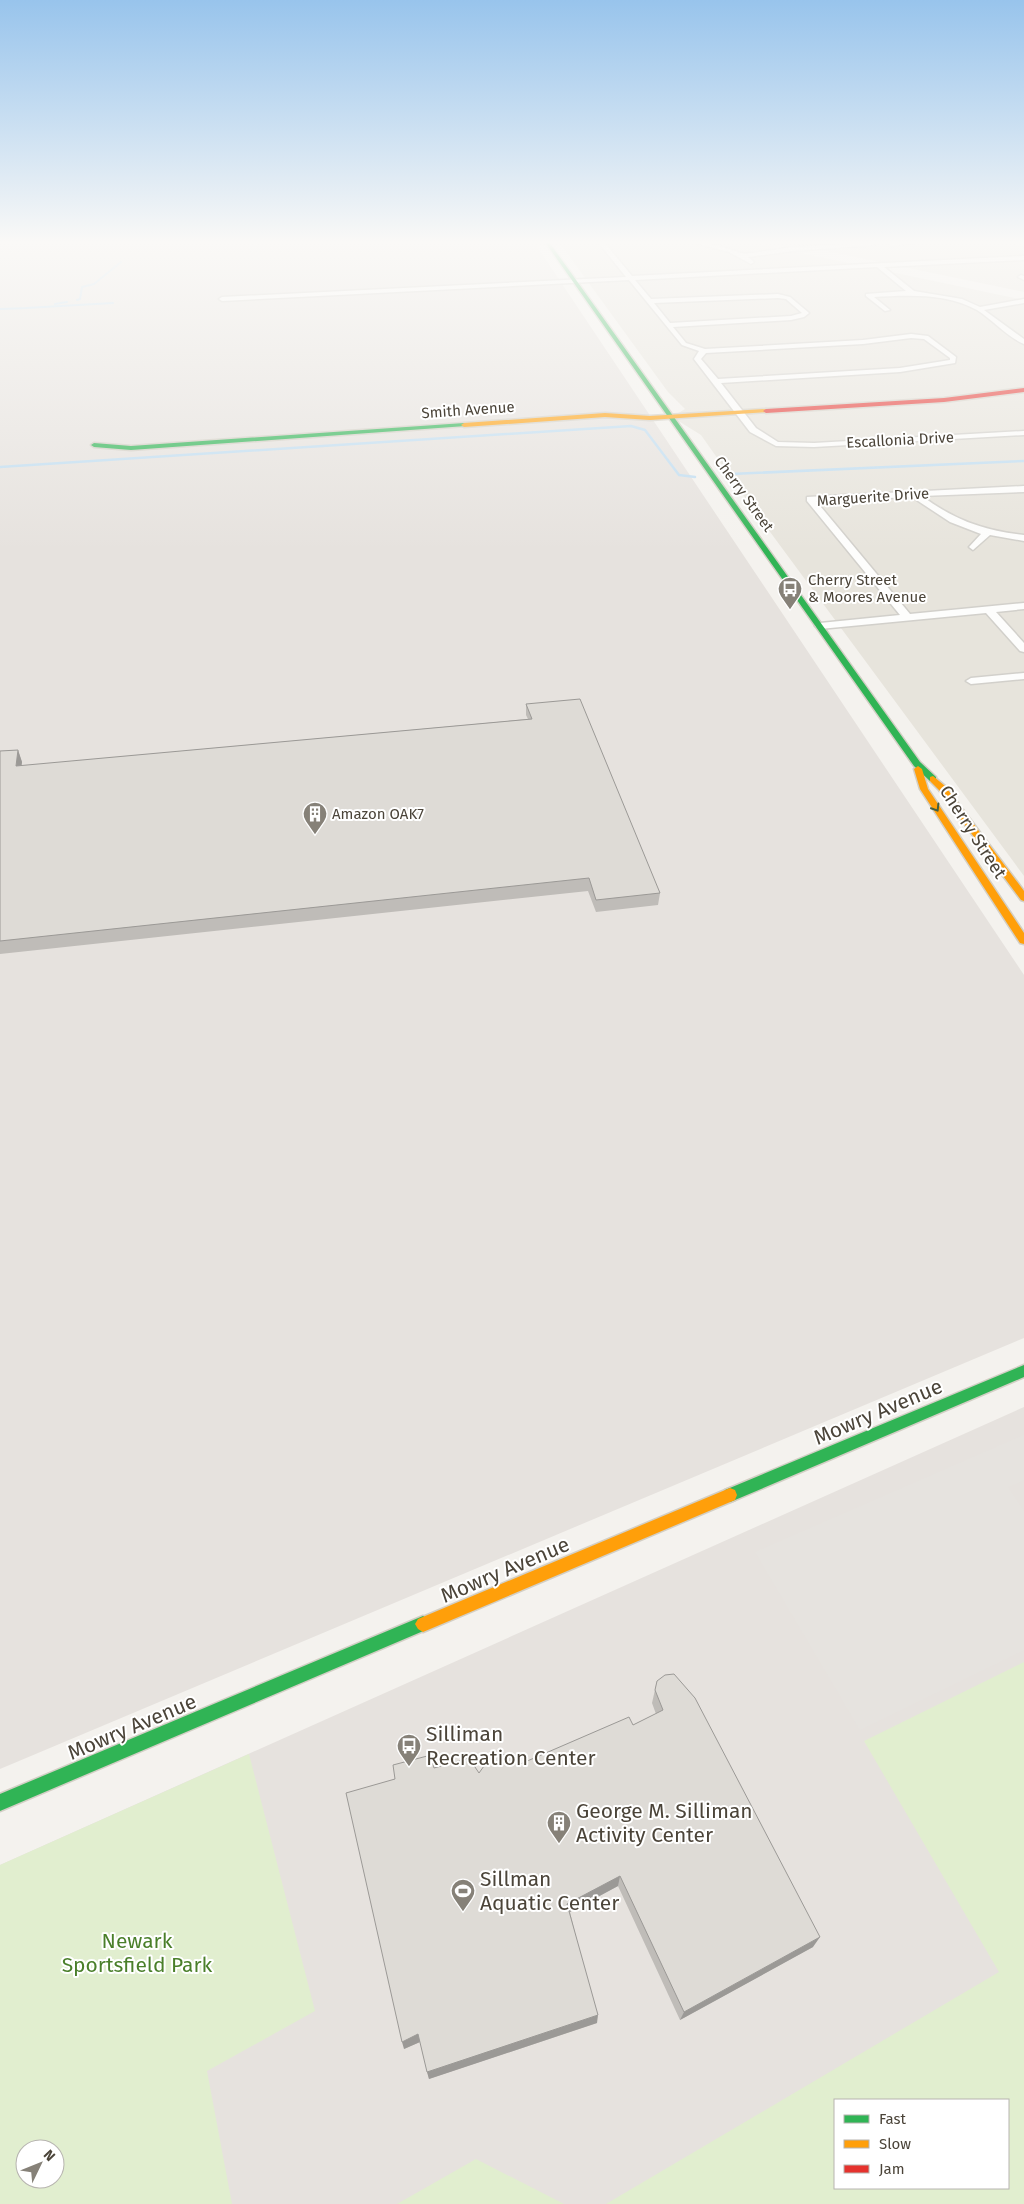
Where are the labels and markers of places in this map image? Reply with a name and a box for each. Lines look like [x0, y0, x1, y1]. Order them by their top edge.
place label: Cherry Street & Moores Avenue [808, 571, 926, 606]
bus stop icon: Cherry Street & Moores Avenue [777, 576, 803, 610]
building icon: Amazon OAK7 [302, 801, 328, 835]
place label: Amazon OAK7 [332, 805, 424, 823]
place label: Silliman Recreation Center [426, 1721, 596, 1771]
bus stop icon: Silliman Recreation Center [396, 1733, 422, 1767]
place label: George M. Silliman Activity Center [576, 1798, 753, 1848]
building icon: George M. Silliman Activity Center [546, 1810, 572, 1844]
place label: Sillman Aquatic Center [480, 1866, 619, 1916]
sports icon: Sillman Aquatic Center [450, 1878, 476, 1912]

